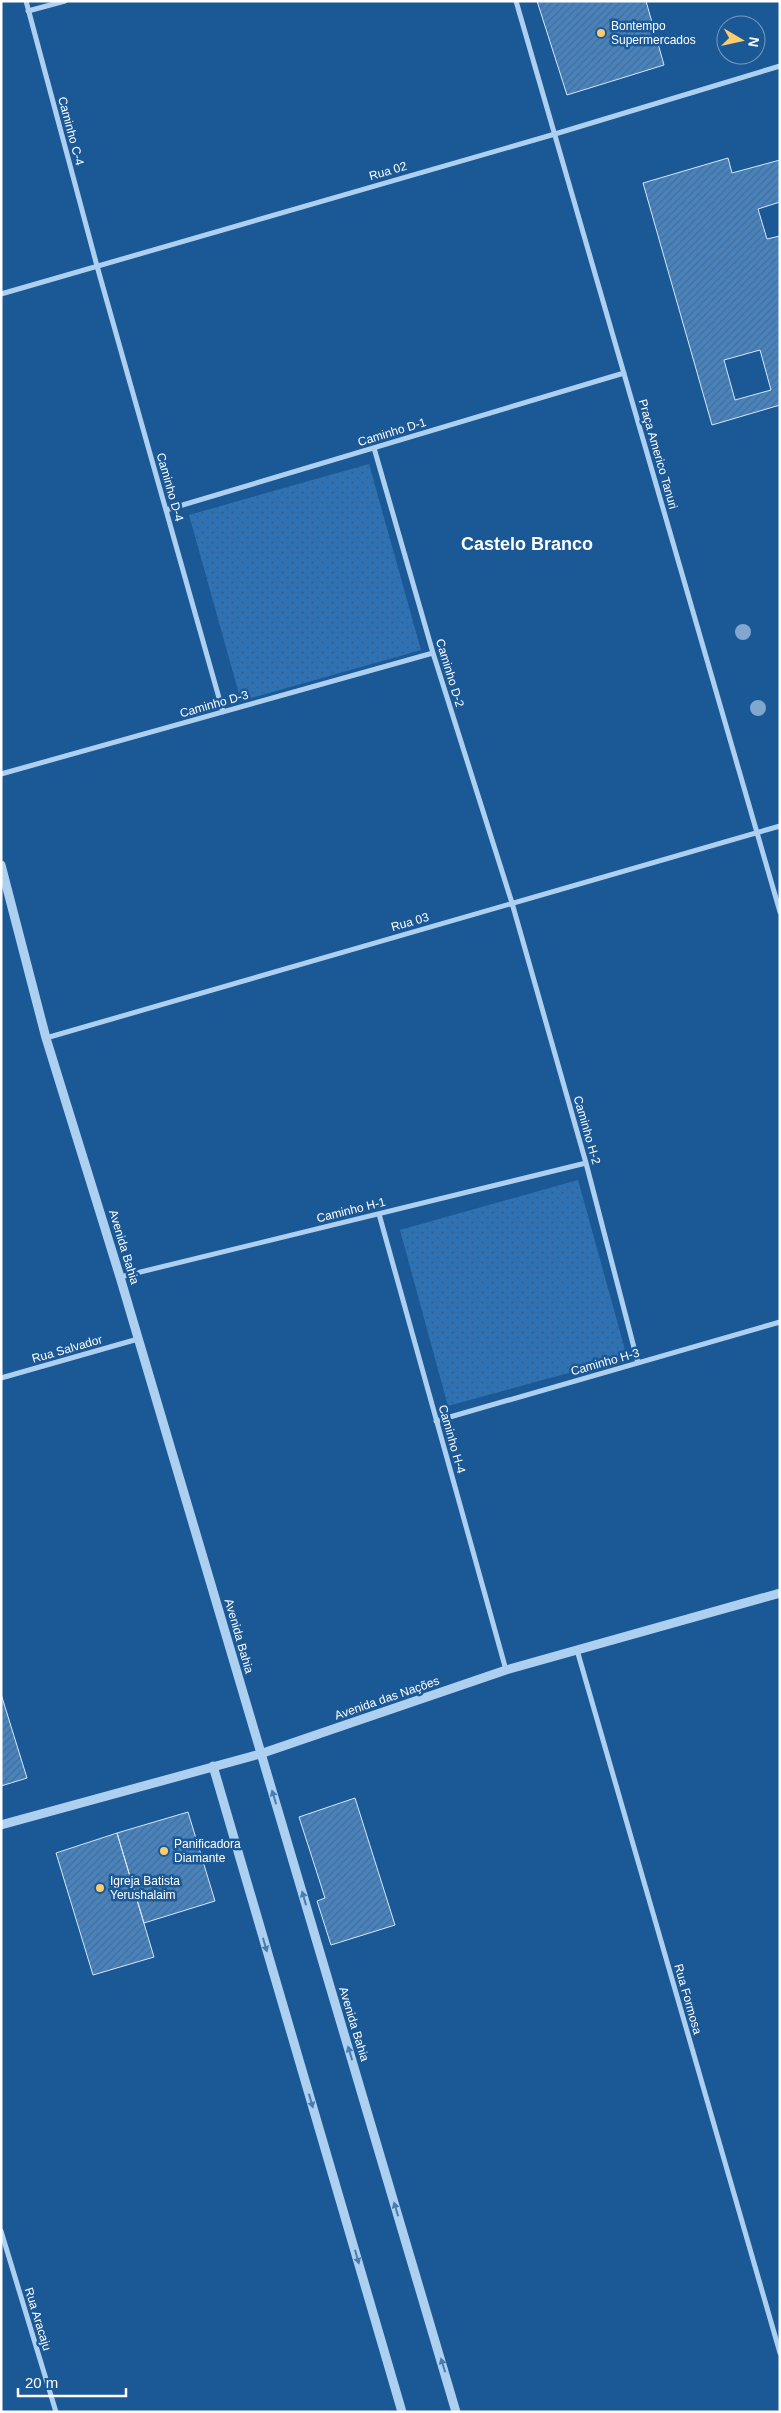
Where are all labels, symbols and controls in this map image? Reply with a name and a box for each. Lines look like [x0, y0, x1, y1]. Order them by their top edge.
north arrow [716, 15, 766, 65]
place label: Bontempo Supermercados [611, 19, 696, 47]
marker: Bontempo Supermercados [595, 27, 607, 39]
text: N [745, 36, 763, 48]
street label: Caminho C-4 [55, 95, 87, 167]
street label: Rua 02 [367, 159, 409, 183]
street label: Praça Americo Tanuri [636, 397, 680, 511]
street label: Caminho D-1 [356, 415, 428, 449]
street label: Caminho D-4 [154, 451, 187, 523]
district label: Castelo Branco [461, 534, 593, 554]
street label: Caminho D-2 [433, 637, 467, 709]
street label: Caminho D-3 [178, 687, 250, 720]
street label: Rua 03 [389, 910, 431, 934]
street label: Caminho H-2 [571, 1094, 604, 1166]
street label: Caminho H-1 [315, 1195, 387, 1225]
street label: Avenida Bahia [106, 1208, 142, 1286]
street label: Rua Salvador [30, 1332, 104, 1366]
street label: Caminho H-3 [569, 1345, 641, 1378]
street label: Caminho H-4 [436, 1403, 469, 1475]
street label: Avenida Bahia [222, 1597, 256, 1675]
street label: Avenida das Nações [333, 1673, 441, 1723]
one-way arrow [269, 1789, 277, 1804]
place label: Panificadora Diamante [174, 1837, 241, 1865]
marker: Panificadora Diamante [158, 1845, 170, 1857]
place label: Igreja Batista Yerushalaim [110, 1874, 180, 1902]
marker: Igreja Batista Yerushalaim [94, 1882, 106, 1894]
one-way arrow [299, 1890, 307, 1905]
one-way arrow [262, 1938, 270, 1953]
street label: Rua Formosa [671, 1962, 705, 2036]
street label: Avenida Bahia [336, 1985, 372, 2063]
one-way arrow [345, 2046, 353, 2061]
one-way arrow [307, 2094, 315, 2109]
one-way arrow [392, 2202, 400, 2217]
one-way arrow [353, 2250, 361, 2265]
street label: Rua Aracaju [22, 2286, 54, 2352]
one-way arrow [438, 2357, 446, 2372]
scale bar [18, 2366, 125, 2398]
text: 20 m [25, 2374, 58, 2391]

